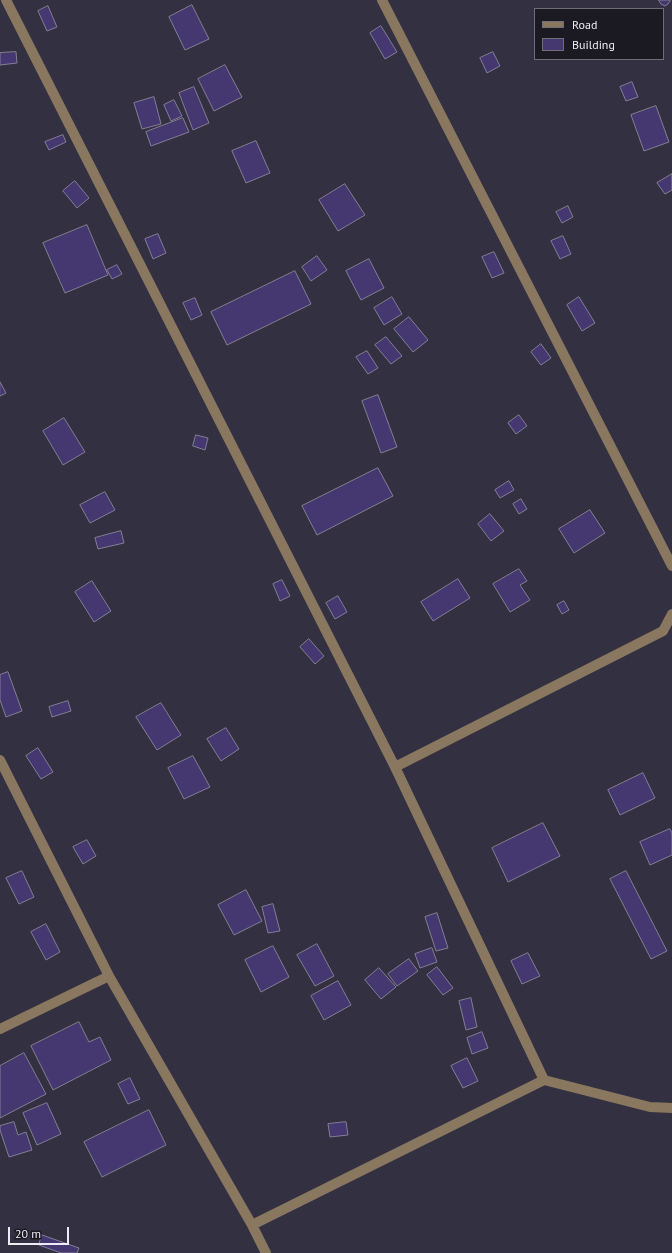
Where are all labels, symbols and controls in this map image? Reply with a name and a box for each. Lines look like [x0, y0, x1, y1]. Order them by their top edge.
legend [534, 8, 664, 60]
text: Road [572, 17, 597, 32]
text: Building [572, 37, 615, 52]
scale bar [10, 1219, 71, 1245]
text: 20 m [15, 1226, 41, 1241]

